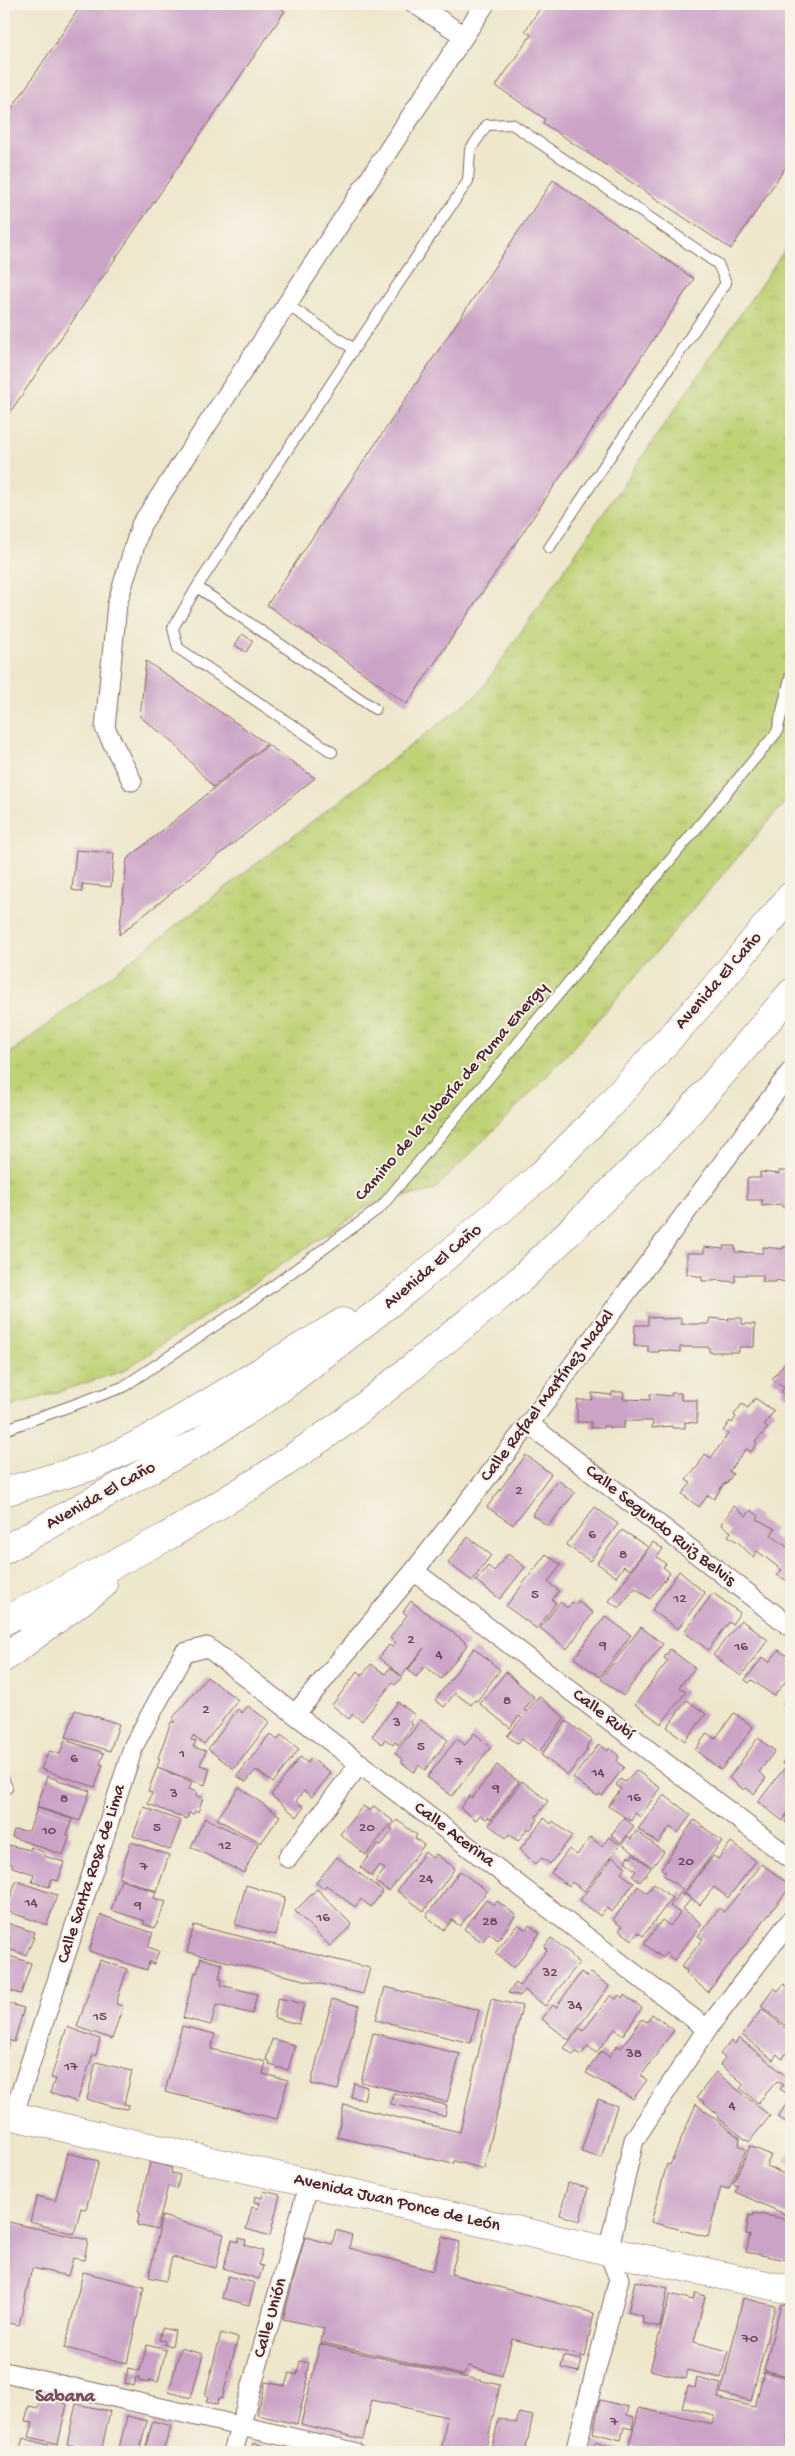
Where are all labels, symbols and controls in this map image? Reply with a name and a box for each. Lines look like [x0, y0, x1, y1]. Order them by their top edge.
street label: Avenida El Caño [671, 928, 767, 1034]
street label: Camino de la Tubería de Puma Energy [351, 978, 553, 1206]
street label: Avenida El Caño [379, 1220, 487, 1314]
street label: Calle Rafael Martínez Nadal [476, 1306, 620, 1486]
street label: Avenida El Caño [42, 1457, 160, 1535]
street label: Calle Segundo Ruiz Belvis [581, 1461, 740, 1592]
house number: 2 [515, 1482, 523, 1500]
house number: 6 [588, 1526, 596, 1544]
house number: 8 [619, 1546, 627, 1564]
house number: 5 [531, 1586, 539, 1604]
house number: 12 [672, 1590, 687, 1608]
house number: 2 [407, 1631, 415, 1649]
house number: 9 [598, 1637, 607, 1655]
house number: 16 [733, 1638, 748, 1656]
house number: 4 [435, 1646, 443, 1664]
street label: Calle Rubí [568, 1685, 639, 1746]
house number: 8 [503, 1692, 511, 1710]
house number: 2 [202, 1701, 210, 1719]
house number: 3 [392, 1714, 401, 1732]
house number: 5 [417, 1738, 425, 1756]
house number: 1 [178, 1745, 185, 1763]
house number: 6 [70, 1750, 78, 1768]
house number: 7 [454, 1753, 464, 1771]
house number: 14 [590, 1764, 605, 1782]
house number: 9 [491, 1780, 500, 1798]
street label: Calle Santa Rosa de Lima [53, 1781, 131, 1966]
house number: 3 [169, 1785, 178, 1803]
house number: 16 [626, 1789, 641, 1807]
house number: 8 [60, 1790, 68, 1808]
street label: Calle Acerina [409, 1798, 499, 1873]
house number: 5 [153, 1819, 161, 1837]
house number: 20 [359, 1819, 375, 1837]
house number: 10 [41, 1822, 57, 1840]
house number: 12 [217, 1837, 232, 1855]
house number: 20 [678, 1853, 694, 1871]
house number: 7 [139, 1858, 149, 1876]
house number: 24 [419, 1870, 433, 1888]
house number: 14 [23, 1894, 38, 1912]
house number: 9 [133, 1897, 142, 1915]
house number: 16 [315, 1909, 330, 1927]
house number: 28 [482, 1913, 498, 1931]
house number: 32 [541, 1964, 558, 1982]
house number: 34 [567, 1997, 582, 2015]
house number: 15 [92, 2008, 107, 2026]
house number: 38 [625, 2045, 642, 2063]
house number: 17 [63, 2058, 79, 2076]
house number: 4 [728, 2097, 736, 2115]
street label: Avenida Juan Ponce de León [292, 2169, 503, 2237]
street label: Calle Unión [250, 2275, 293, 2360]
house number: 70 [741, 2330, 759, 2348]
district label: Sabana [35, 2386, 96, 2409]
house number: 7 [609, 2413, 619, 2431]

